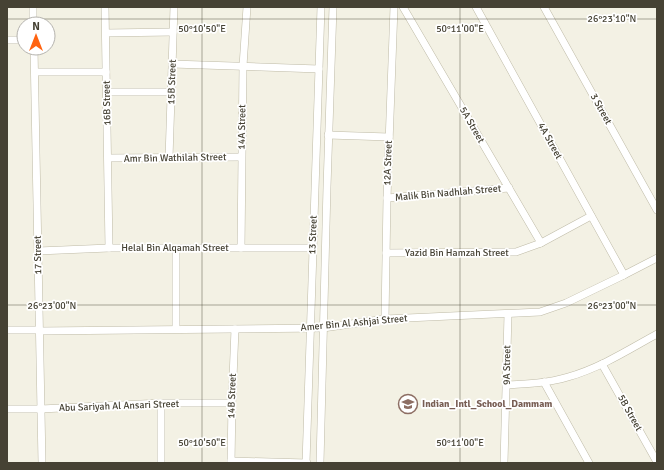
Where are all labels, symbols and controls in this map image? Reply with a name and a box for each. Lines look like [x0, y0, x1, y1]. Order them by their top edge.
text: 26°23'10"N [588, 13, 636, 25]
north arrow [16, 16, 56, 56]
text: N [32, 20, 40, 33]
text: 50°10'50"E [178, 23, 226, 35]
text: 50°11'00"E [436, 23, 484, 35]
street label: 15B Street [165, 59, 179, 105]
street label: 16B Street [101, 80, 113, 126]
street label: 3 Street [588, 91, 615, 127]
street label: 14A Street [236, 104, 248, 150]
street label: 5A Street [457, 105, 487, 146]
street label: 4A Street [535, 121, 565, 162]
street label: 12A Street [381, 140, 395, 186]
street label: Amr Bin Wathilah Street [123, 151, 227, 165]
street label: Malik Bin Nadhlah Street [394, 182, 502, 204]
street label: 13 Street [306, 215, 320, 255]
street label: 17 Street [32, 235, 44, 275]
street label: Helal Bin Alqamah Street [121, 242, 229, 254]
street label: Yazid Bin Hamzah Street [405, 247, 509, 259]
text: 26°23'00"N [28, 300, 76, 312]
text: 26°23'00"N [588, 300, 636, 312]
street label: Amer Bin Al Ashjai Street [300, 312, 408, 334]
street label: 9A Street [501, 345, 513, 385]
street label: 14B Street [225, 373, 239, 419]
school or university icon: Indian_Intl_School_Dammam [397, 393, 419, 415]
street label: 5B Street [615, 393, 645, 434]
street label: Abu Sariyah Al Ansari Street [59, 398, 180, 414]
place label: Indian_Intl_School_Dammam [422, 398, 552, 410]
text: 50°10'50"E [178, 437, 226, 449]
text: 50°11'00"E [436, 437, 484, 449]

